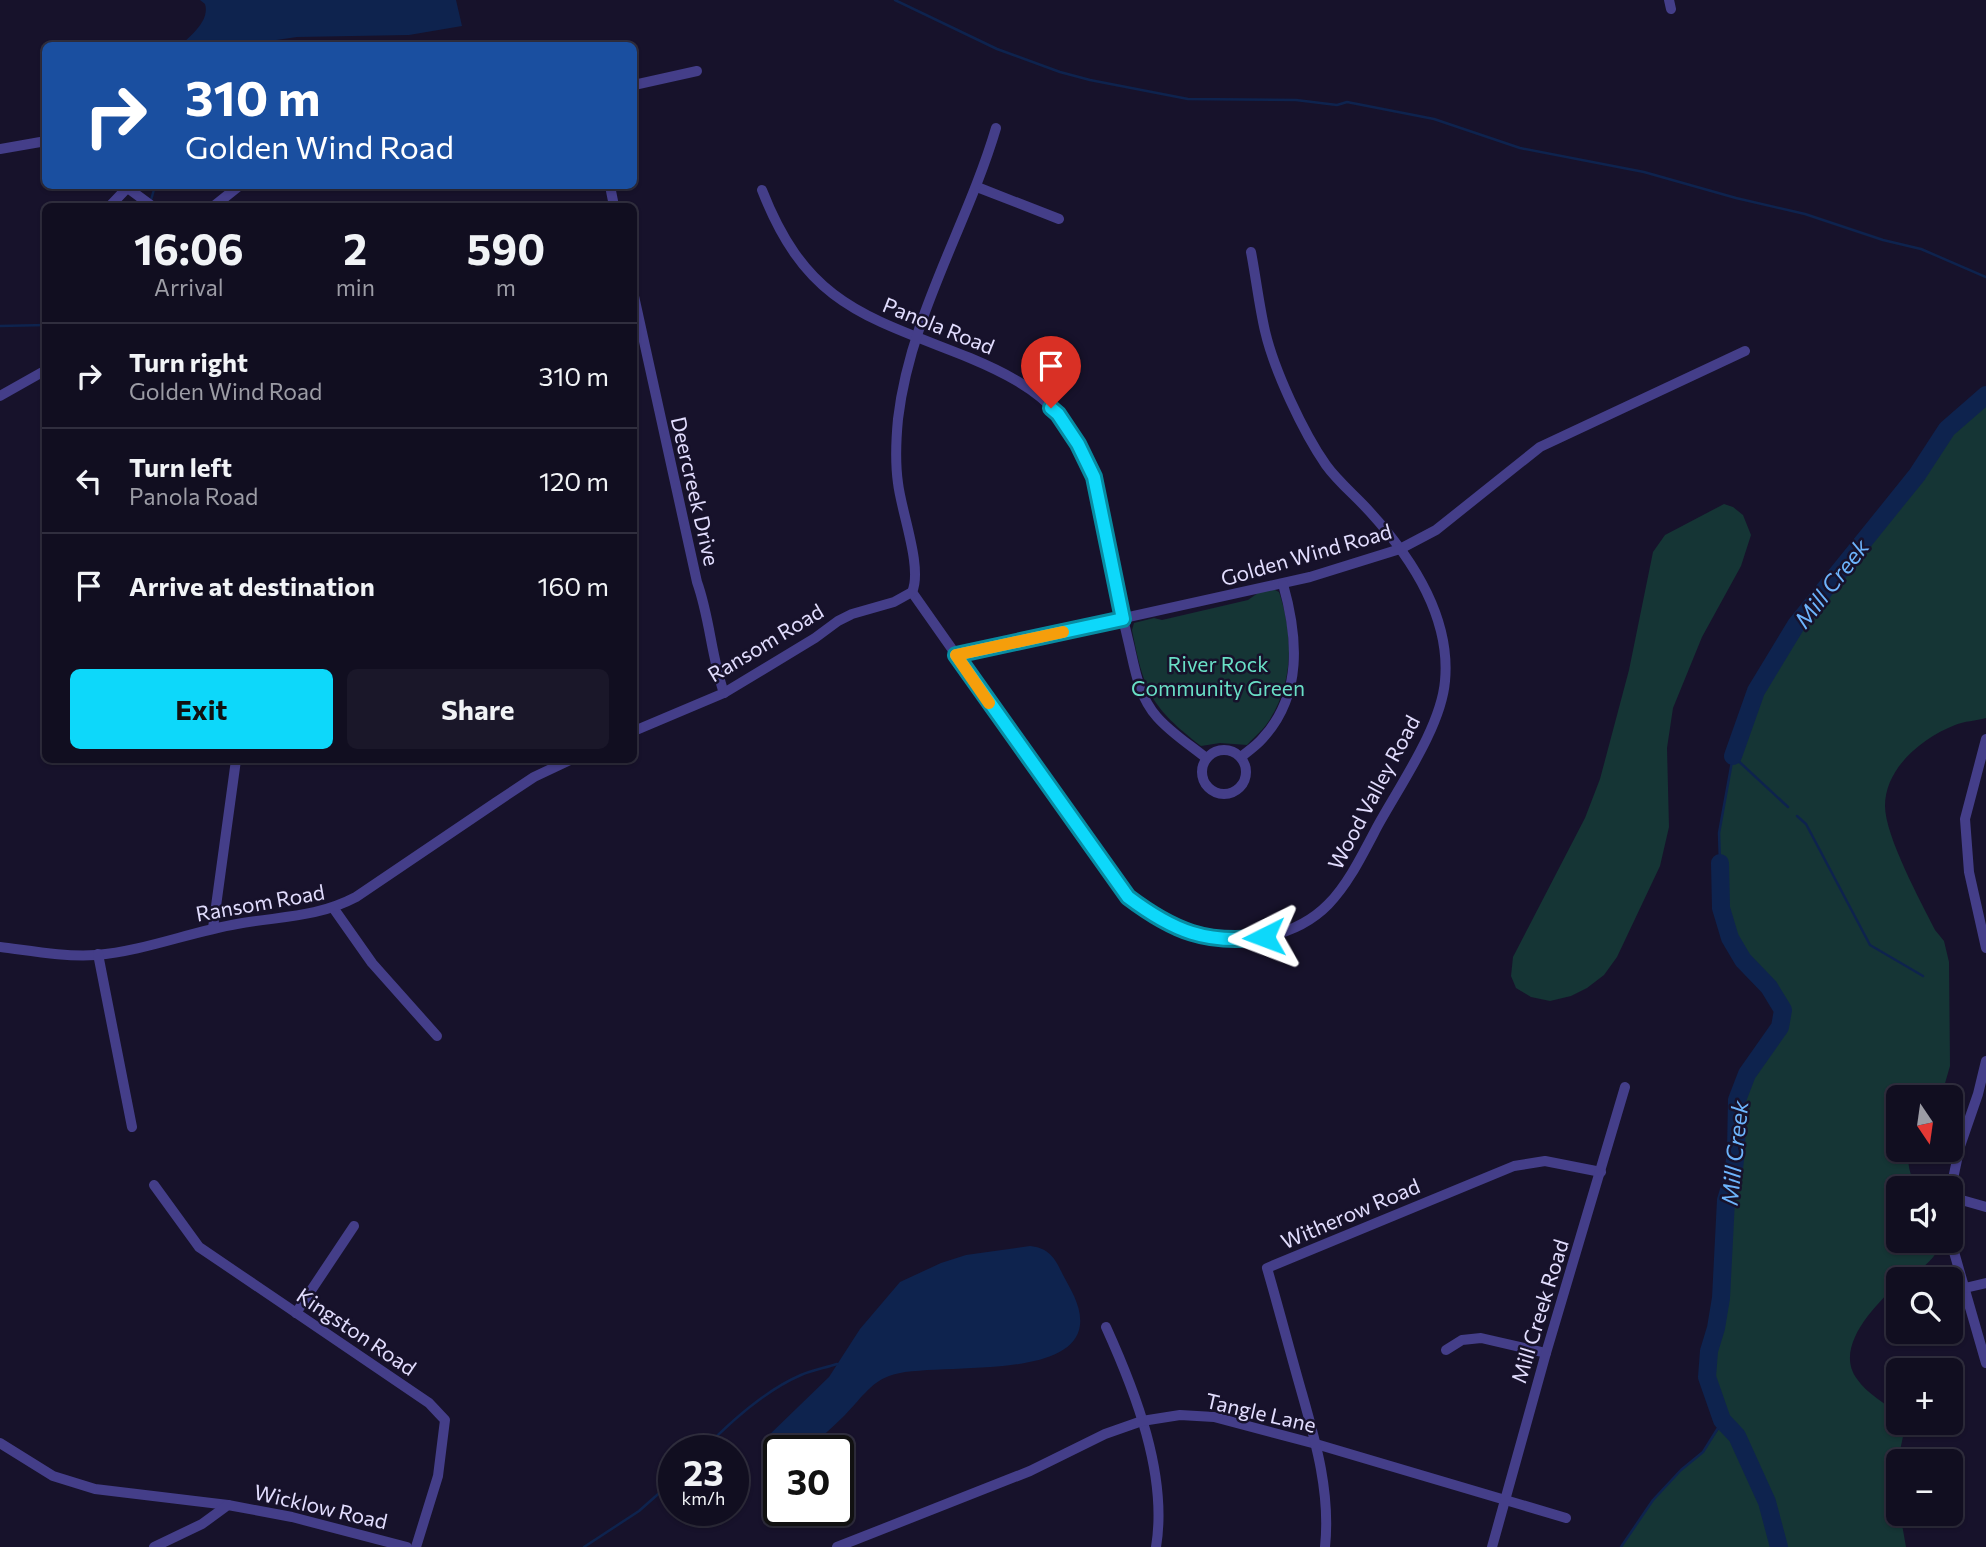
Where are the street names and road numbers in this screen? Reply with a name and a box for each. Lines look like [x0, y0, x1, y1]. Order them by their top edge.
street label: Panola Road [880, 291, 998, 359]
street label: Deercreek Drive [667, 414, 725, 568]
street label: Golden Wind Road [1218, 518, 1394, 590]
street label: Ransom Road [703, 598, 827, 686]
street label: Wood Valley Road [1322, 711, 1424, 873]
street label: Ransom Road [194, 878, 326, 926]
street label: Witherow Road [1277, 1172, 1423, 1254]
street label: Mill Creek Road [1505, 1236, 1573, 1386]
street label: Kingston Road [293, 1282, 421, 1380]
street label: Tangle Lane [1203, 1387, 1319, 1437]
street label: Wicklow Road [252, 1479, 390, 1533]

